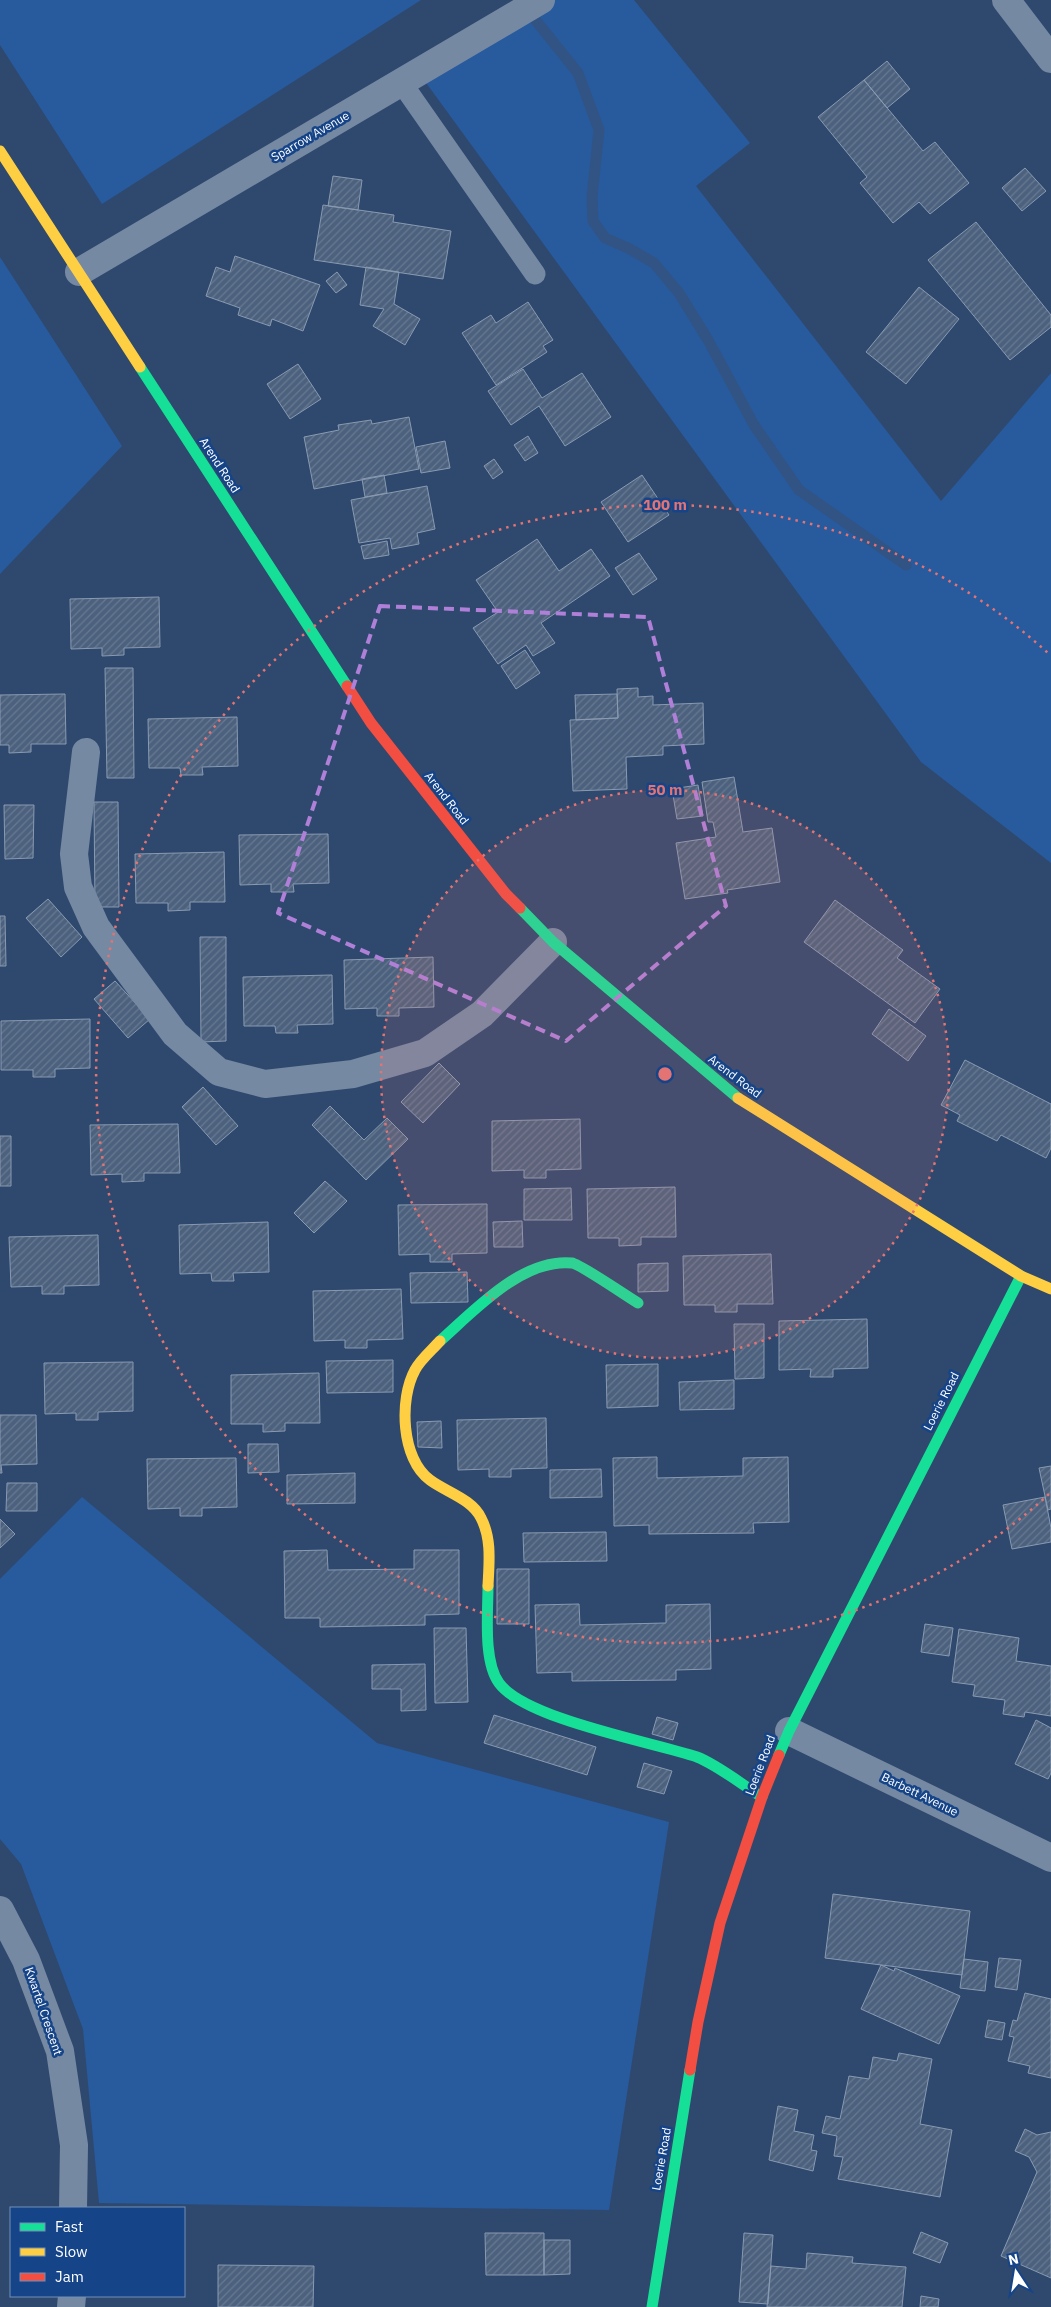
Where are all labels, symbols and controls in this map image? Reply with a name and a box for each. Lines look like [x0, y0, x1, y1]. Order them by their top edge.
street label: Sparrow Avenue [268, 107, 352, 164]
street label: Arend Road [197, 435, 243, 495]
text: 100 m [643, 495, 687, 514]
street label: Arend Road [422, 769, 472, 827]
text: 50 m [648, 780, 682, 799]
street label: Arend Road [705, 1051, 765, 1101]
centre of rings [656, 1065, 674, 1083]
street label: Loerie Road [920, 1369, 962, 1433]
street label: Loerie Road [742, 1733, 778, 1797]
street label: Barbett Avenue [879, 1769, 961, 1819]
street label: Kwartel Crescent [22, 1965, 66, 2057]
street label: Loerie Road [648, 2126, 674, 2192]
legend [10, 2207, 185, 2297]
text: Fast [55, 2217, 83, 2236]
text: Slow [55, 2242, 88, 2261]
north arrow [991, 2247, 1041, 2297]
text: N [1006, 2249, 1020, 2269]
text: Jam [55, 2267, 84, 2286]

